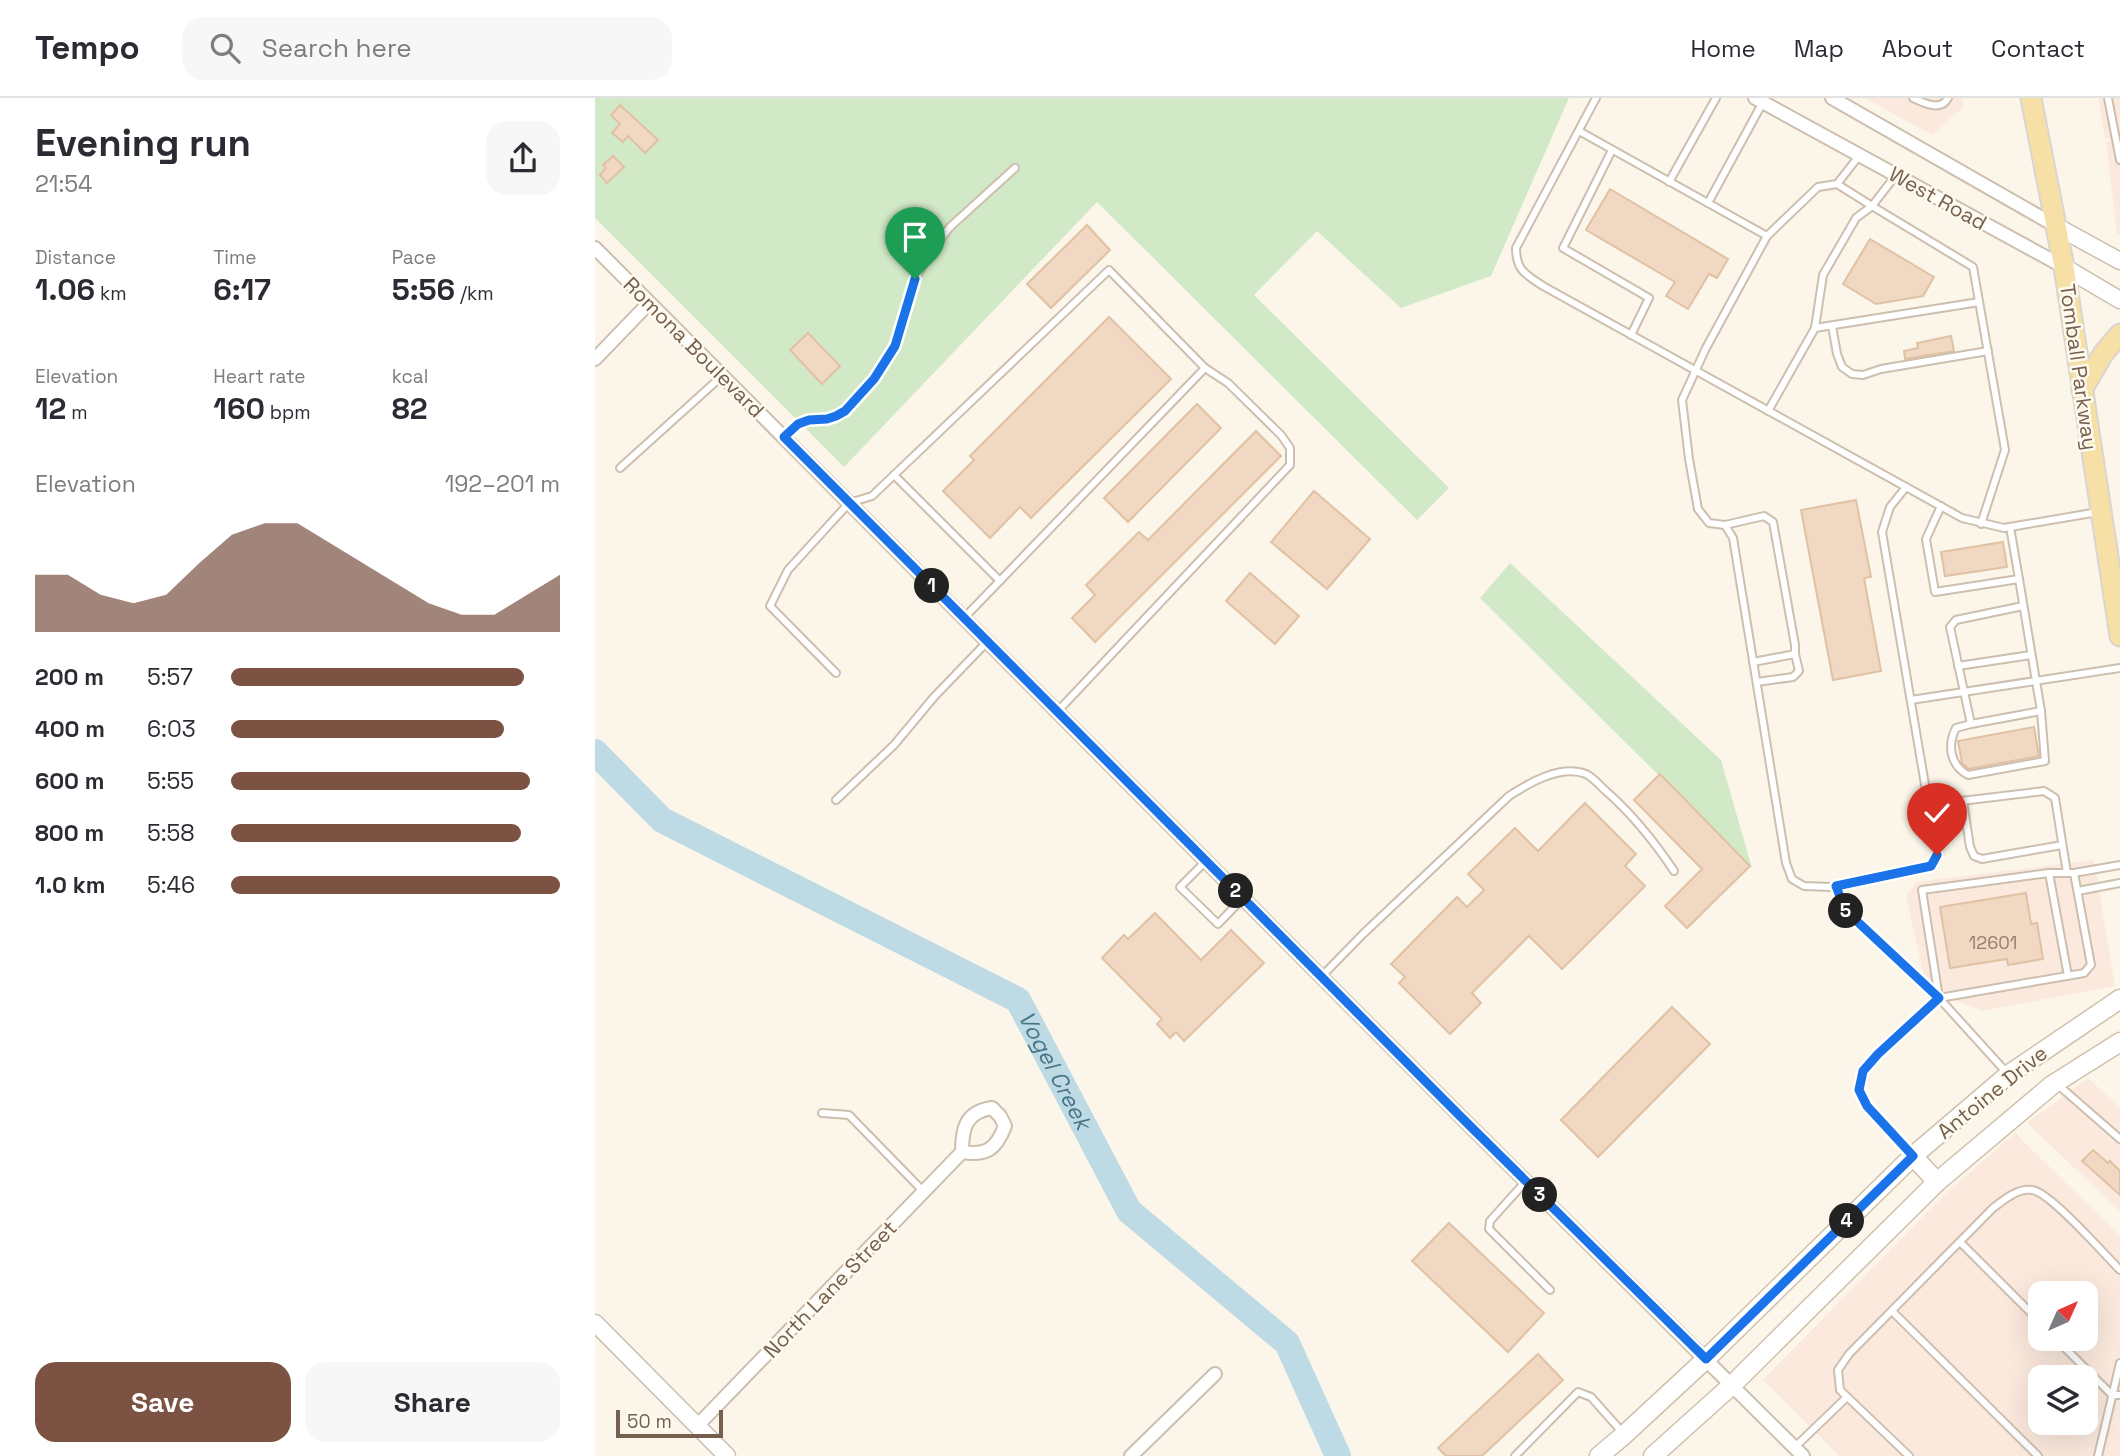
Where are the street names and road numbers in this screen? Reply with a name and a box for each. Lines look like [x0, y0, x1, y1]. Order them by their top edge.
street label: West Road [1884, 160, 1992, 236]
street label: Romona Boulevard [618, 271, 770, 423]
street label: Tomball Parkway [2054, 282, 2104, 452]
street label: Antoine Drive [1931, 1039, 2053, 1145]
street label: North Lane Street [757, 1214, 903, 1364]

